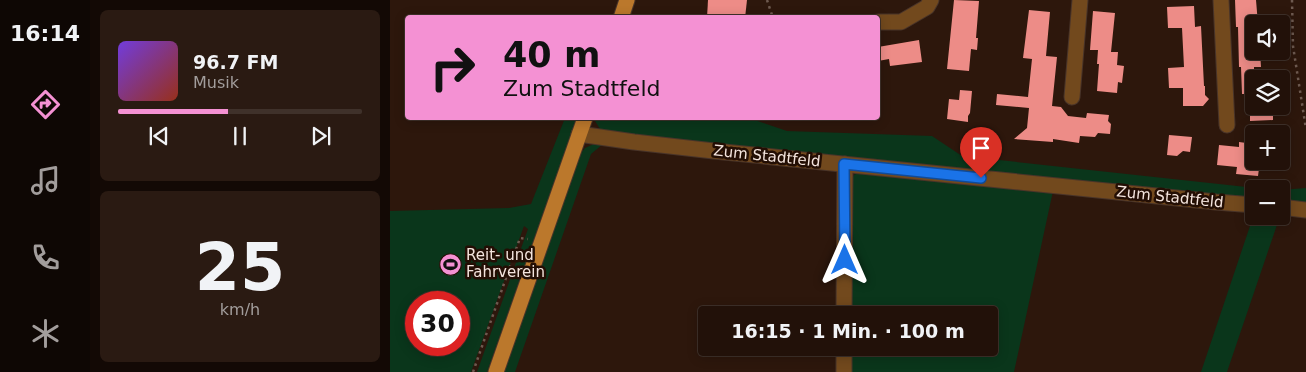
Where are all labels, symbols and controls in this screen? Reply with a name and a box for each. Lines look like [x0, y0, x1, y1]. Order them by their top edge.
map controls [1245, 15, 1290, 225]
button: sound [1245, 15, 1290, 60]
text: 16:14 [10, 21, 80, 46]
icon: right [420, 35, 485, 100]
text: 40 m [503, 35, 600, 75]
text: 96.7 FM [193, 51, 278, 73]
button: layers [1245, 70, 1290, 115]
text: Musik [193, 73, 239, 92]
text: Zum Stadtfeld [503, 76, 660, 101]
icon: directions [28, 87, 63, 122]
icon: previous [145, 122, 173, 150]
icon: pause [226, 122, 254, 150]
icon: next [307, 122, 335, 150]
button: + [1245, 125, 1290, 170]
pin [960, 127, 1002, 178]
icon: arrive [967, 134, 995, 162]
street label: Zum Stadtfeld [713, 141, 821, 171]
icon: music [28, 163, 63, 198]
button: − [1245, 180, 1290, 225]
street label: Zum Stadtfeld [1116, 182, 1224, 212]
text: 25 [195, 230, 285, 305]
position arrow [818, 233, 870, 285]
icon: phone [28, 240, 63, 275]
place label: Reit- und Fahrverein [466, 246, 545, 281]
sports icon: Reit- und Fahrverein [438, 252, 462, 276]
speed limit sign: 30 [405, 291, 470, 356]
text: km/h [220, 300, 260, 319]
icon: climate [28, 316, 63, 351]
text: 16:15 · 1 Min. · 100 m [731, 320, 965, 342]

